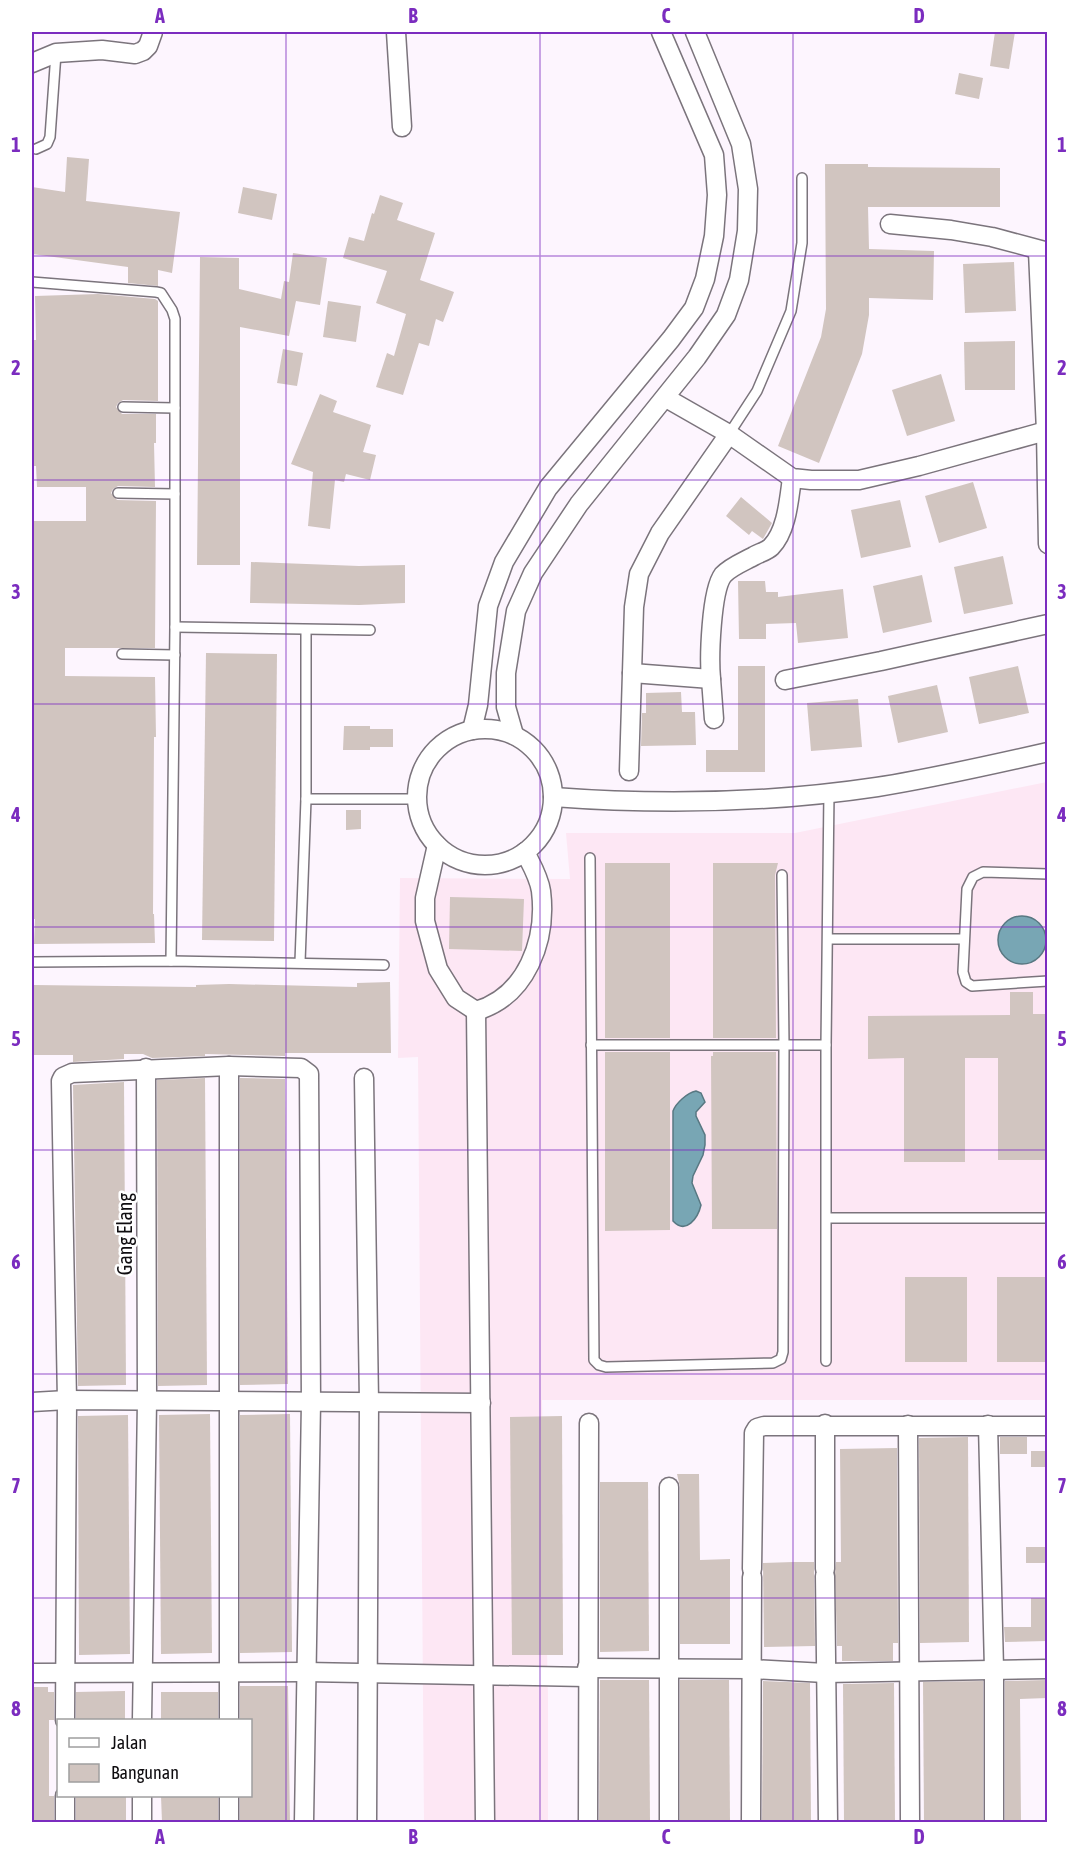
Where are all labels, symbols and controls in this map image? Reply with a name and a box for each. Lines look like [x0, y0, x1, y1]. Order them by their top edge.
text: A [154, 4, 165, 27]
text: B [408, 4, 418, 27]
text: C [662, 4, 671, 27]
text: D [913, 4, 925, 27]
text: 1 [11, 133, 21, 156]
text: 1 [1057, 133, 1067, 156]
text: 2 [11, 356, 21, 379]
text: 2 [1057, 356, 1067, 379]
text: 3 [11, 580, 21, 603]
text: 3 [1057, 580, 1067, 603]
text: 4 [10, 803, 21, 826]
text: 4 [1056, 803, 1067, 826]
text: 5 [11, 1027, 21, 1050]
text: 5 [1057, 1027, 1067, 1050]
street label: Gang Elang [113, 1192, 136, 1275]
text: 6 [11, 1250, 21, 1273]
text: 6 [1057, 1250, 1067, 1273]
text: 7 [11, 1474, 21, 1497]
text: 7 [1057, 1474, 1067, 1497]
text: 8 [11, 1697, 21, 1720]
text: 8 [1057, 1697, 1067, 1720]
legend [57, 1719, 252, 1797]
text: Jalan [111, 1732, 147, 1753]
text: Bangunan [111, 1762, 179, 1783]
text: A [154, 1825, 165, 1848]
text: B [408, 1825, 418, 1848]
text: C [662, 1825, 671, 1848]
text: D [913, 1825, 925, 1848]

